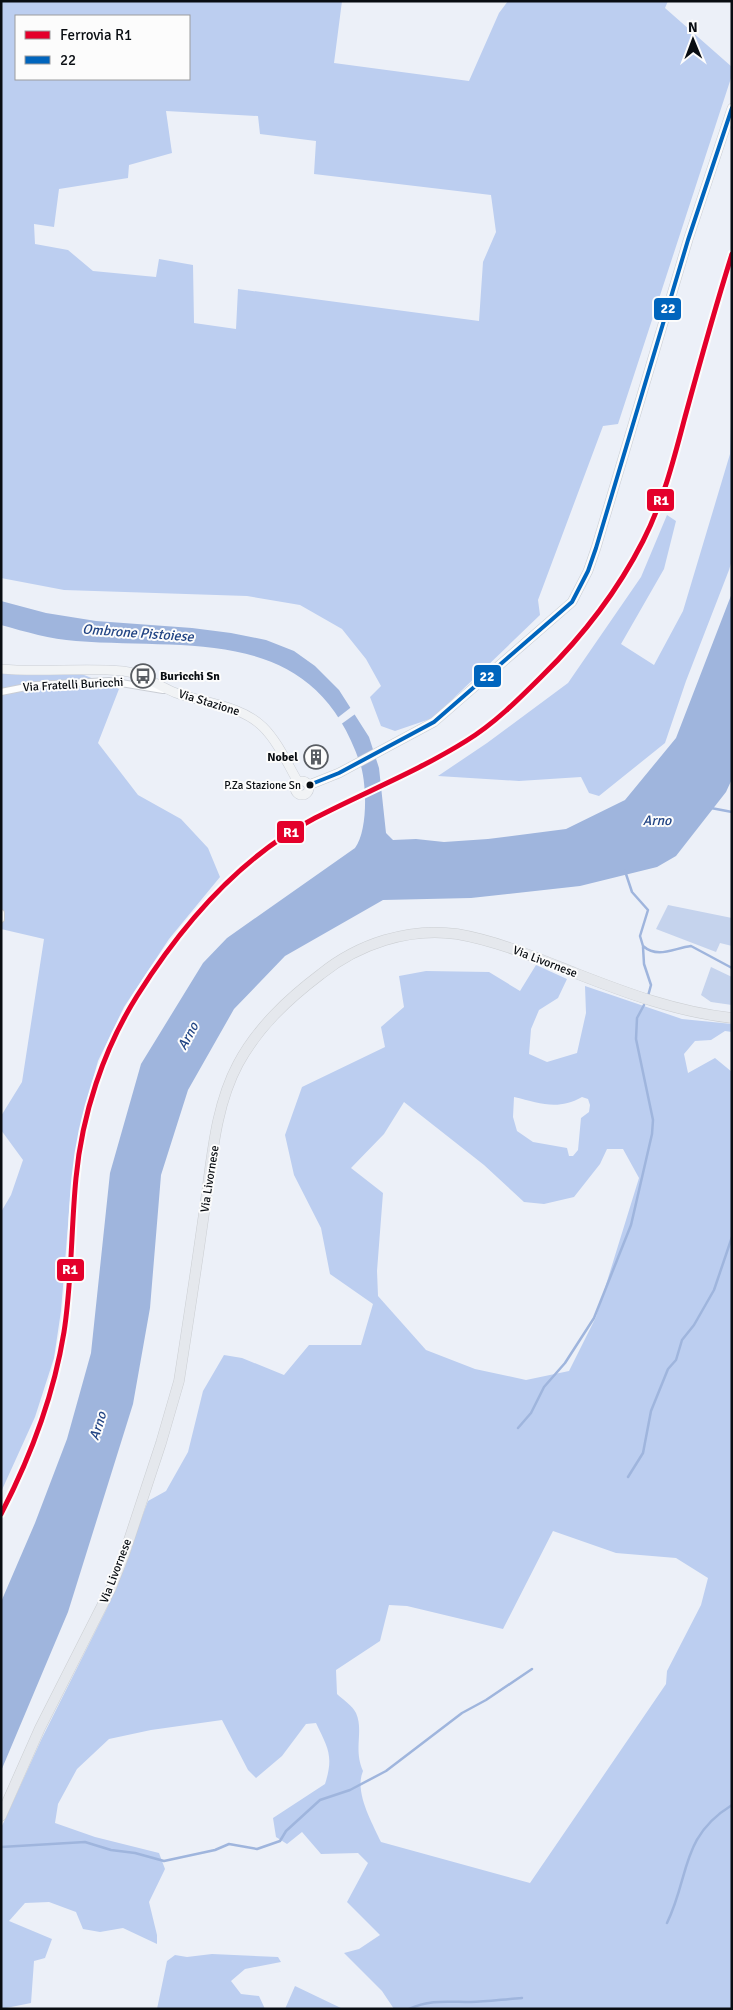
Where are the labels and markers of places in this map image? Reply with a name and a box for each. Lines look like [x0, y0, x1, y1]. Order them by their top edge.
bus stop icon: Buricchi Sn [130, 663, 156, 689]
place label: Buricchi Sn [160, 669, 220, 684]
building icon: Nobel [303, 744, 329, 770]
place label: Nobel [267, 750, 298, 765]
place label: P.Za Stazione Sn [224, 779, 301, 792]
marker: P.Za Stazione Sn [305, 780, 315, 790]

